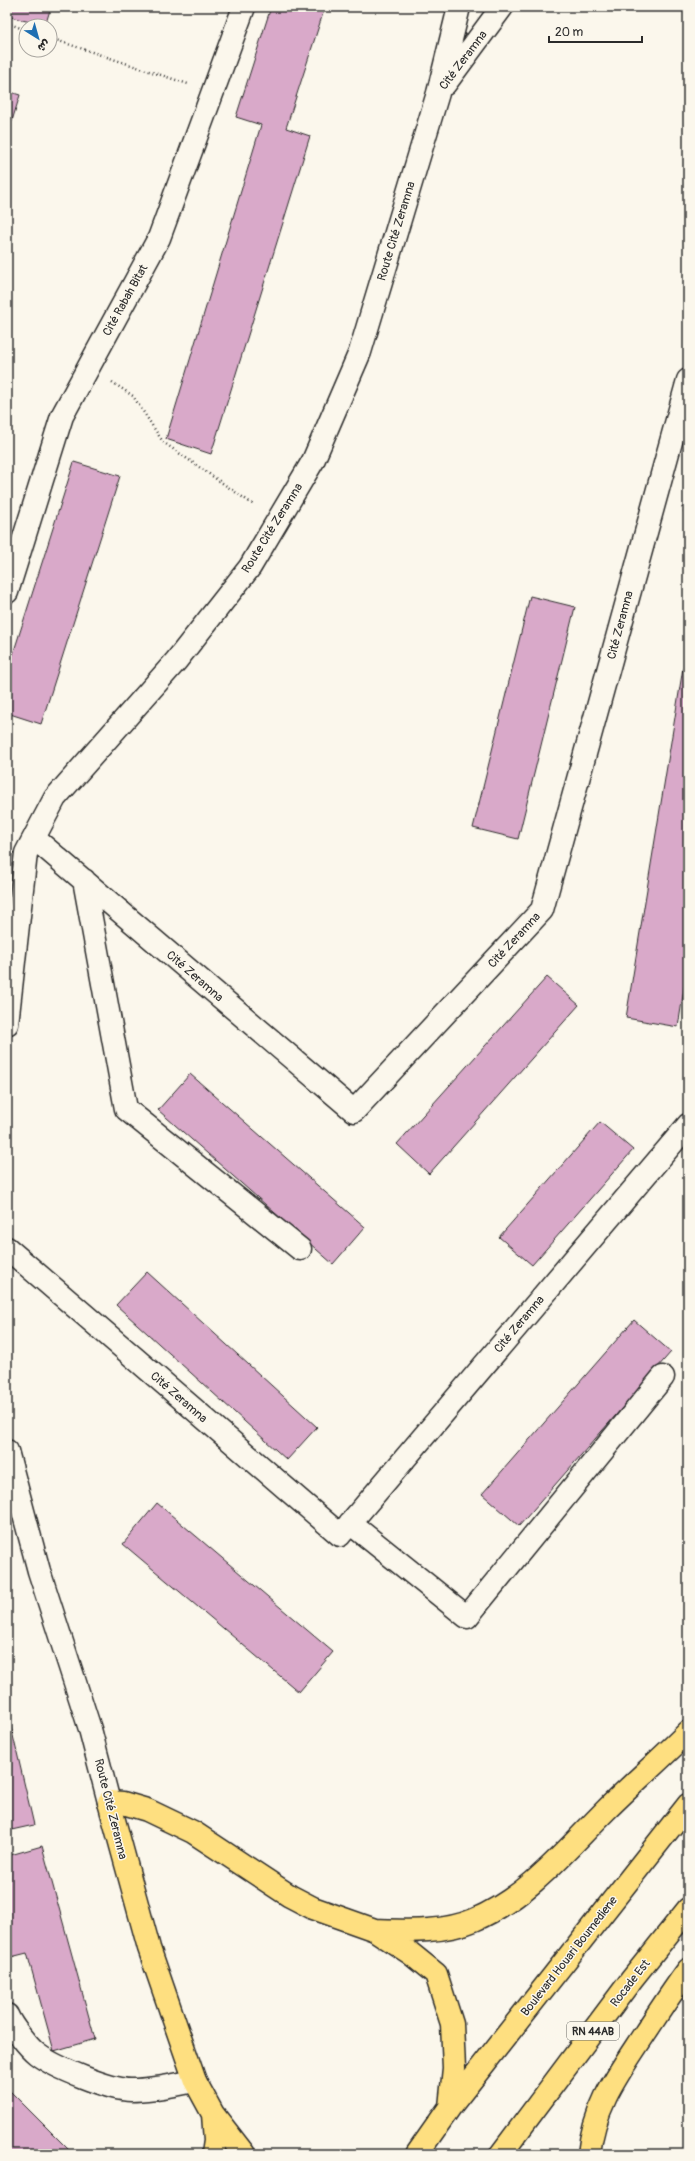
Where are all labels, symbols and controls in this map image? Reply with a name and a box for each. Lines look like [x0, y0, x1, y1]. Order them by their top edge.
north arrow [18, 18, 58, 58]
scale bar [549, 18, 642, 44]
text: 20 m [555, 25, 584, 40]
street label: Cité Zeramna [436, 27, 491, 93]
text: ش [35, 37, 52, 54]
street label: Route Cité Zeramna [374, 179, 419, 283]
street label: Cité Rabah Bitat [100, 262, 151, 339]
street label: Route Cité Zeramna [239, 480, 306, 576]
street label: Cité Zeramna [604, 589, 637, 661]
street label: Cité Zeramna [485, 909, 544, 971]
street label: Cité Zeramna [163, 948, 226, 1005]
street label: Cité Zeramna [491, 1292, 548, 1356]
street label: Cité Zeramna [147, 1369, 210, 1426]
street label: Route Cité Zeramna [91, 1757, 130, 1861]
street label: Boulevard Houari Boumediene [518, 1893, 621, 2019]
street label: Rocade Est [607, 1956, 654, 2010]
road number: RN 44AB [567, 2022, 619, 2040]

